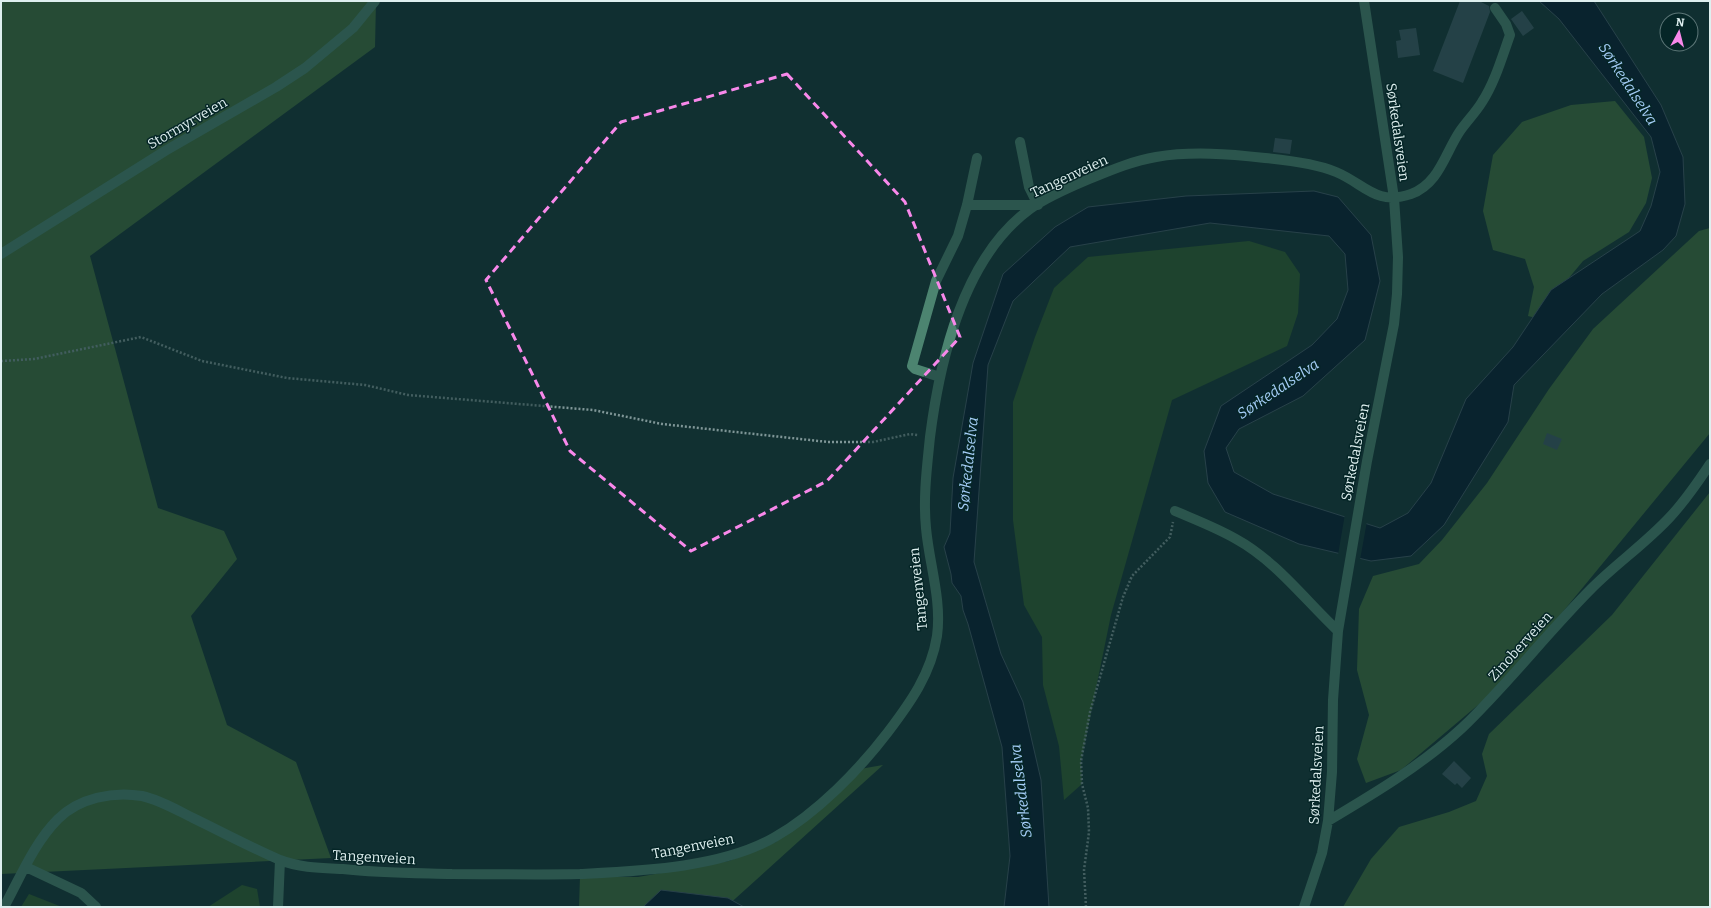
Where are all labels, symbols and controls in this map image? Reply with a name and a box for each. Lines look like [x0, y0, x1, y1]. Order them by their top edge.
north arrow [1659, 12, 1699, 52]
text: N [1675, 16, 1686, 30]
water label: Sørkedalselva [1595, 39, 1661, 129]
street label: Sørkedalsveien [1382, 82, 1413, 182]
street label: Stormyrveien [144, 94, 230, 153]
street label: Tangenveien [1028, 151, 1111, 202]
water label: Sørkedalselva [1234, 355, 1322, 423]
street label: Sørkedalsveien [1338, 402, 1373, 502]
water label: Sørkedalselva [954, 416, 982, 512]
street label: Tangenveien [906, 547, 931, 631]
street label: Zinoberveien [1485, 608, 1556, 684]
street label: Sørkedalsveien [1305, 725, 1328, 825]
water label: Sørkedalselva [1006, 743, 1036, 839]
street label: Tangenveien [651, 830, 736, 863]
street label: Tangenveien [332, 847, 416, 868]

